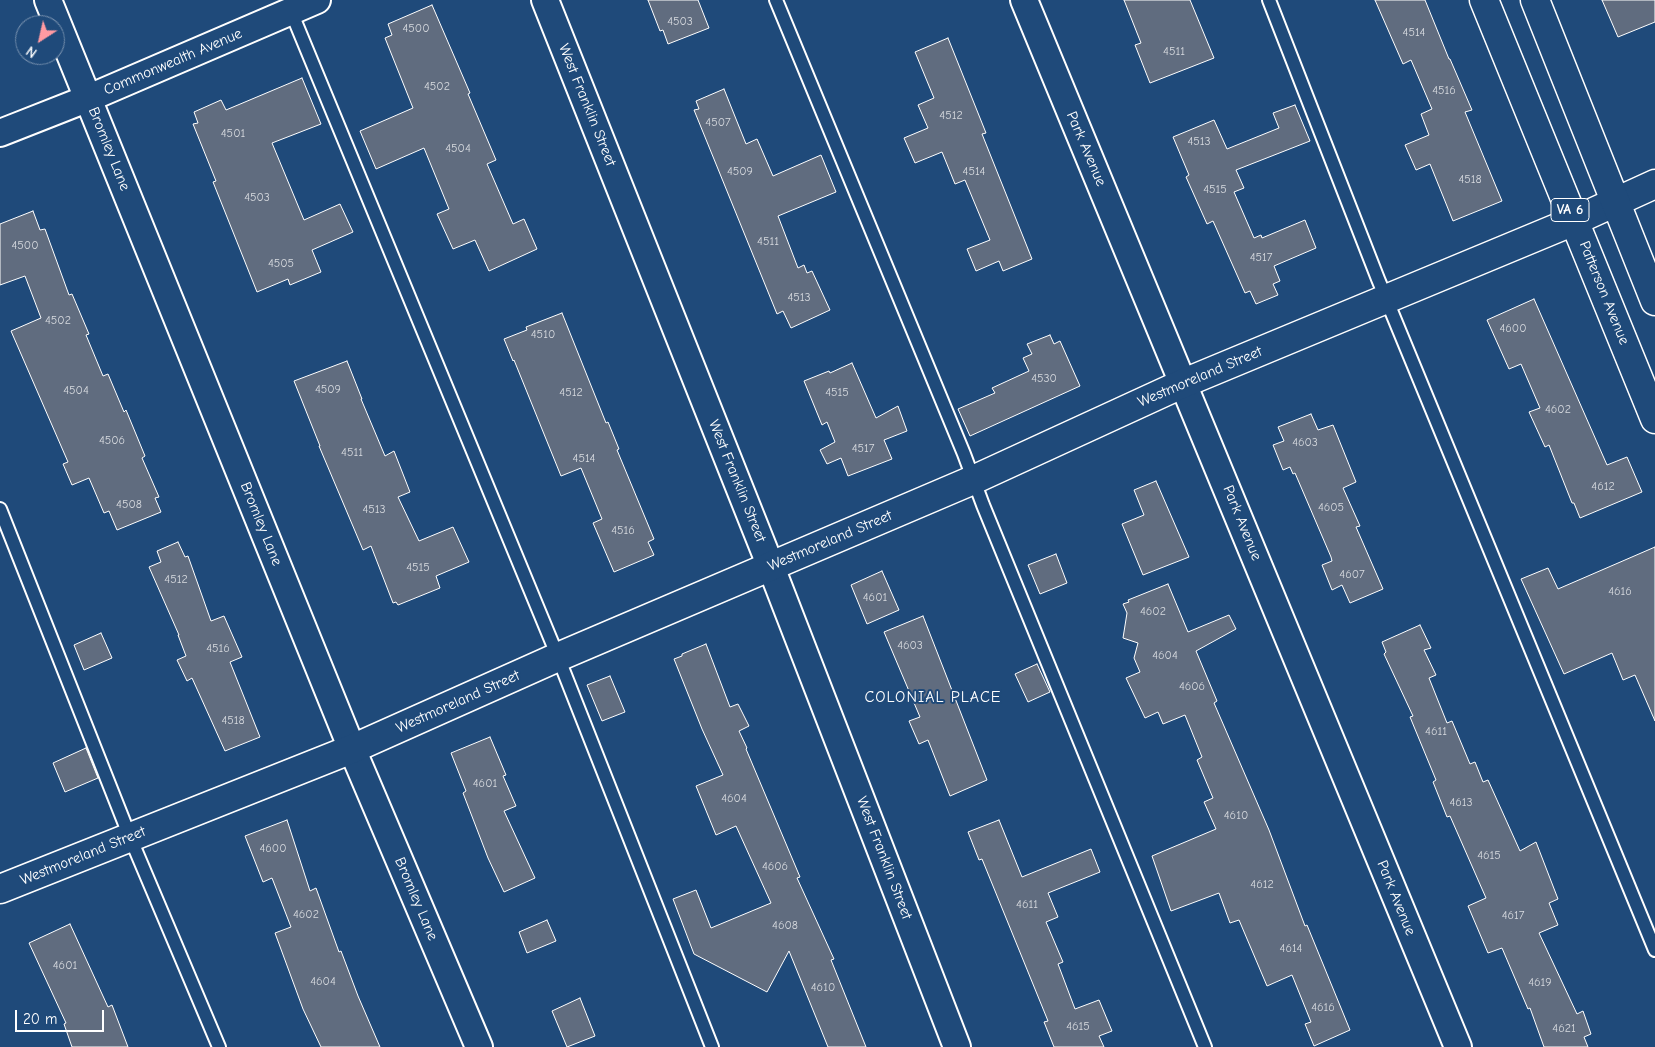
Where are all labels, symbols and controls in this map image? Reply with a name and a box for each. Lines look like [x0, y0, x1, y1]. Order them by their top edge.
north arrow [15, 15, 65, 65]
house number: 4503 [667, 15, 693, 29]
house number: 4500 [403, 22, 429, 36]
street label: Commonwealth Avenue [101, 25, 245, 99]
house number: 4514 [1403, 26, 1425, 40]
street label: West Franklin Street [554, 41, 620, 169]
text: N [23, 42, 40, 61]
house number: 4511 [1163, 45, 1185, 59]
house number: 4502 [424, 80, 450, 94]
house number: 4516 [1432, 84, 1456, 98]
street label: Bromley Lane [84, 105, 134, 193]
house number: 4512 [939, 109, 963, 123]
street label: Park Avenue [1062, 109, 1110, 189]
house number: 4507 [705, 116, 731, 130]
house number: 4501 [221, 127, 245, 141]
house number: 4513 [1187, 135, 1211, 149]
house number: 4504 [445, 142, 471, 156]
house number: 4509 [727, 165, 753, 179]
house number: 4514 [963, 165, 985, 179]
house number: 4518 [1458, 173, 1482, 187]
house number: 4515 [1203, 183, 1227, 197]
house number: 4503 [244, 191, 270, 205]
road number: VA 6 [1551, 198, 1589, 222]
house number: 4511 [757, 235, 779, 249]
house number: 4500 [12, 239, 38, 253]
street label: Patterson Avenue [1575, 239, 1633, 347]
house number: 4517 [1250, 251, 1272, 265]
house number: 4505 [268, 257, 294, 271]
house number: 4513 [787, 291, 811, 305]
house number: 4502 [45, 314, 71, 328]
house number: 4600 [1500, 322, 1526, 336]
house number: 4510 [531, 328, 555, 342]
street label: Westmoreland Street [1135, 343, 1265, 411]
house number: 4530 [1031, 372, 1057, 386]
house number: 4509 [315, 383, 341, 397]
house number: 4504 [63, 384, 89, 398]
house number: 4512 [559, 386, 583, 400]
house number: 4515 [825, 386, 849, 400]
house number: 4602 [1545, 403, 1571, 417]
street label: West Franklin Street [704, 417, 770, 545]
house number: 4506 [99, 434, 125, 448]
house number: 4603 [1292, 436, 1318, 450]
house number: 4517 [852, 442, 874, 456]
house number: 4511 [341, 446, 363, 460]
house number: 4514 [573, 452, 595, 466]
street label: Bromley Lane [236, 480, 286, 568]
house number: 4612 [1591, 480, 1615, 494]
street label: Park Avenue [1219, 483, 1265, 563]
house number: 4508 [116, 498, 142, 512]
house number: 4605 [1318, 501, 1344, 515]
house number: 4513 [362, 503, 386, 517]
street label: Westmoreland Street [765, 507, 895, 575]
house number: 4516 [611, 524, 635, 538]
house number: 4515 [406, 561, 430, 575]
house number: 4607 [1339, 568, 1365, 582]
house number: 4512 [164, 573, 188, 587]
house number: 4616 [1608, 585, 1632, 599]
house number: 4601 [863, 591, 887, 605]
house number: 4602 [1140, 605, 1166, 619]
house number: 4603 [897, 639, 923, 653]
house number: 4516 [206, 642, 230, 656]
house number: 4604 [1152, 649, 1178, 663]
street label: Westmoreland Street [393, 667, 523, 737]
house number: 4606 [1179, 680, 1205, 694]
district label: COLONIAL PLACE [863, 687, 1003, 707]
house number: 4518 [221, 714, 245, 728]
house number: 4611 [1425, 725, 1447, 739]
house number: 4601 [473, 777, 497, 791]
house number: 4604 [721, 792, 747, 806]
street label: West Franklin Street [852, 794, 916, 922]
house number: 4613 [1449, 796, 1473, 810]
house number: 4610 [1224, 809, 1248, 823]
street label: Westmoreland Street [18, 823, 148, 889]
house number: 4600 [260, 842, 286, 856]
house number: 4615 [1477, 849, 1501, 863]
street label: Bromley Lane [390, 855, 442, 943]
street label: Park Avenue [1373, 858, 1419, 938]
house number: 4606 [762, 860, 788, 874]
house number: 4612 [1250, 878, 1274, 892]
house number: 4611 [1016, 898, 1038, 912]
house number: 4602 [293, 908, 319, 922]
house number: 4617 [1502, 909, 1524, 923]
house number: 4608 [772, 919, 798, 933]
house number: 4614 [1280, 942, 1302, 956]
house number: 4601 [53, 959, 77, 973]
house number: 4604 [310, 975, 336, 989]
house number: 4619 [1528, 976, 1552, 990]
house number: 4610 [811, 981, 835, 995]
scale bar [18, 1000, 106, 1032]
house number: 4616 [1311, 1001, 1335, 1015]
text: 20 m [23, 1010, 57, 1028]
house number: 4615 [1066, 1020, 1090, 1034]
house number: 4621 [1552, 1022, 1576, 1036]

